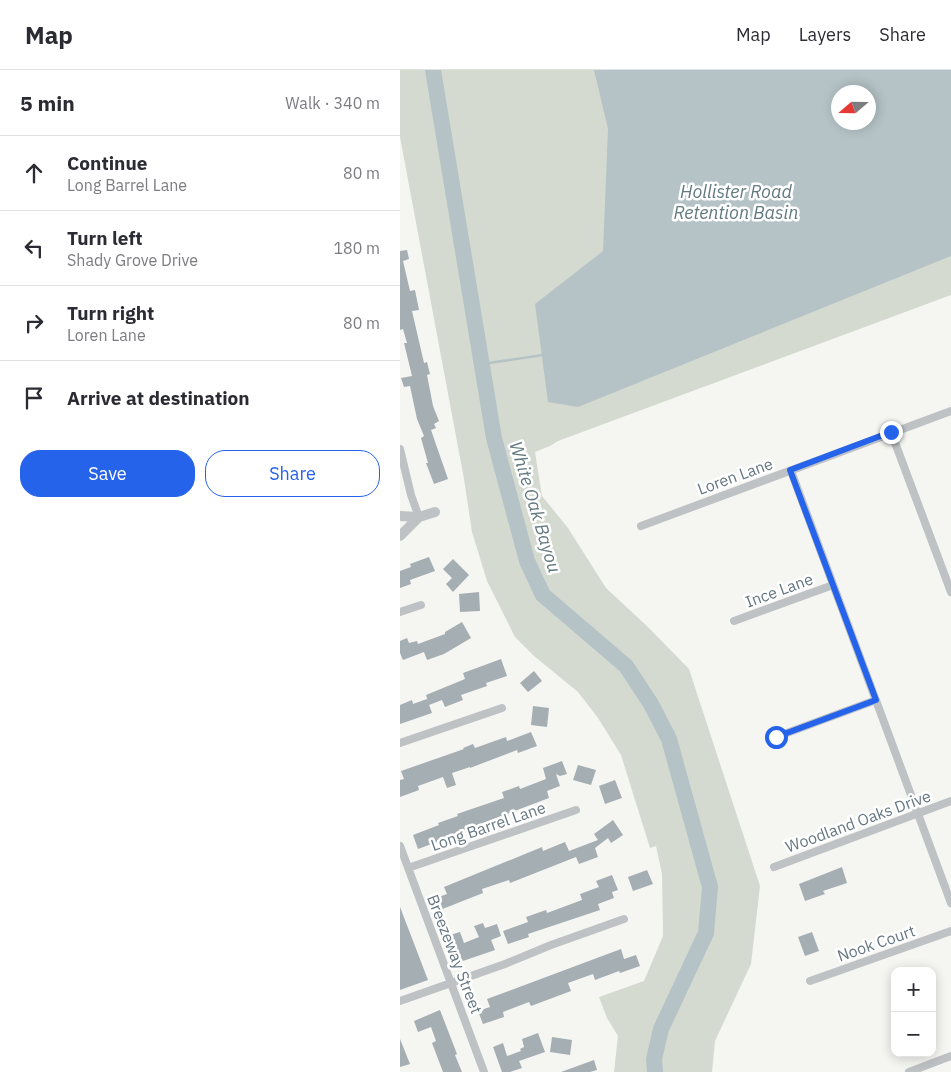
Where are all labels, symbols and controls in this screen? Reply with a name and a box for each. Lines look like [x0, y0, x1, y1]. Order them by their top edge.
text: Map [25, 19, 73, 51]
text: Map [736, 23, 771, 46]
text: Layers [799, 23, 851, 46]
text: Share [879, 23, 926, 46]
north arrow [831, 85, 876, 130]
text: 5 min [20, 89, 75, 117]
text: Walk · 340 m [285, 93, 380, 113]
text: Continue [67, 151, 147, 175]
icon: ahead [20, 159, 48, 187]
text: 80 m [343, 163, 380, 183]
text: Long Barrel Lane [67, 175, 187, 195]
water label: Hollister Road Retention Basin [674, 180, 798, 224]
text: Turn left [67, 226, 143, 250]
icon: left [20, 234, 48, 262]
text: 180 m [333, 238, 380, 258]
text: Shady Grove Drive [67, 250, 198, 270]
text: Turn right [67, 301, 154, 325]
icon: right [20, 309, 48, 337]
text: 80 m [343, 313, 380, 333]
text: Loren Lane [67, 325, 146, 345]
icon: arrive [20, 384, 48, 412]
text: Arrive at destination [67, 386, 250, 410]
route end [880, 421, 903, 444]
water label: White Oak Bayou [505, 438, 566, 575]
button: Save [20, 450, 195, 497]
button: Share [205, 450, 380, 497]
street label: Loren Lane [695, 453, 776, 499]
street label: Ince Lane [742, 568, 816, 611]
route start [765, 726, 788, 749]
street label: Woodland Oaks Drive [783, 785, 934, 857]
street label: Long Barrel Lane [428, 797, 548, 855]
street label: Breezeway Street [423, 892, 487, 1016]
street label: Nook Court [834, 920, 918, 966]
map controls [891, 967, 936, 1057]
button: + [891, 967, 936, 1012]
button: − [891, 1012, 936, 1057]

